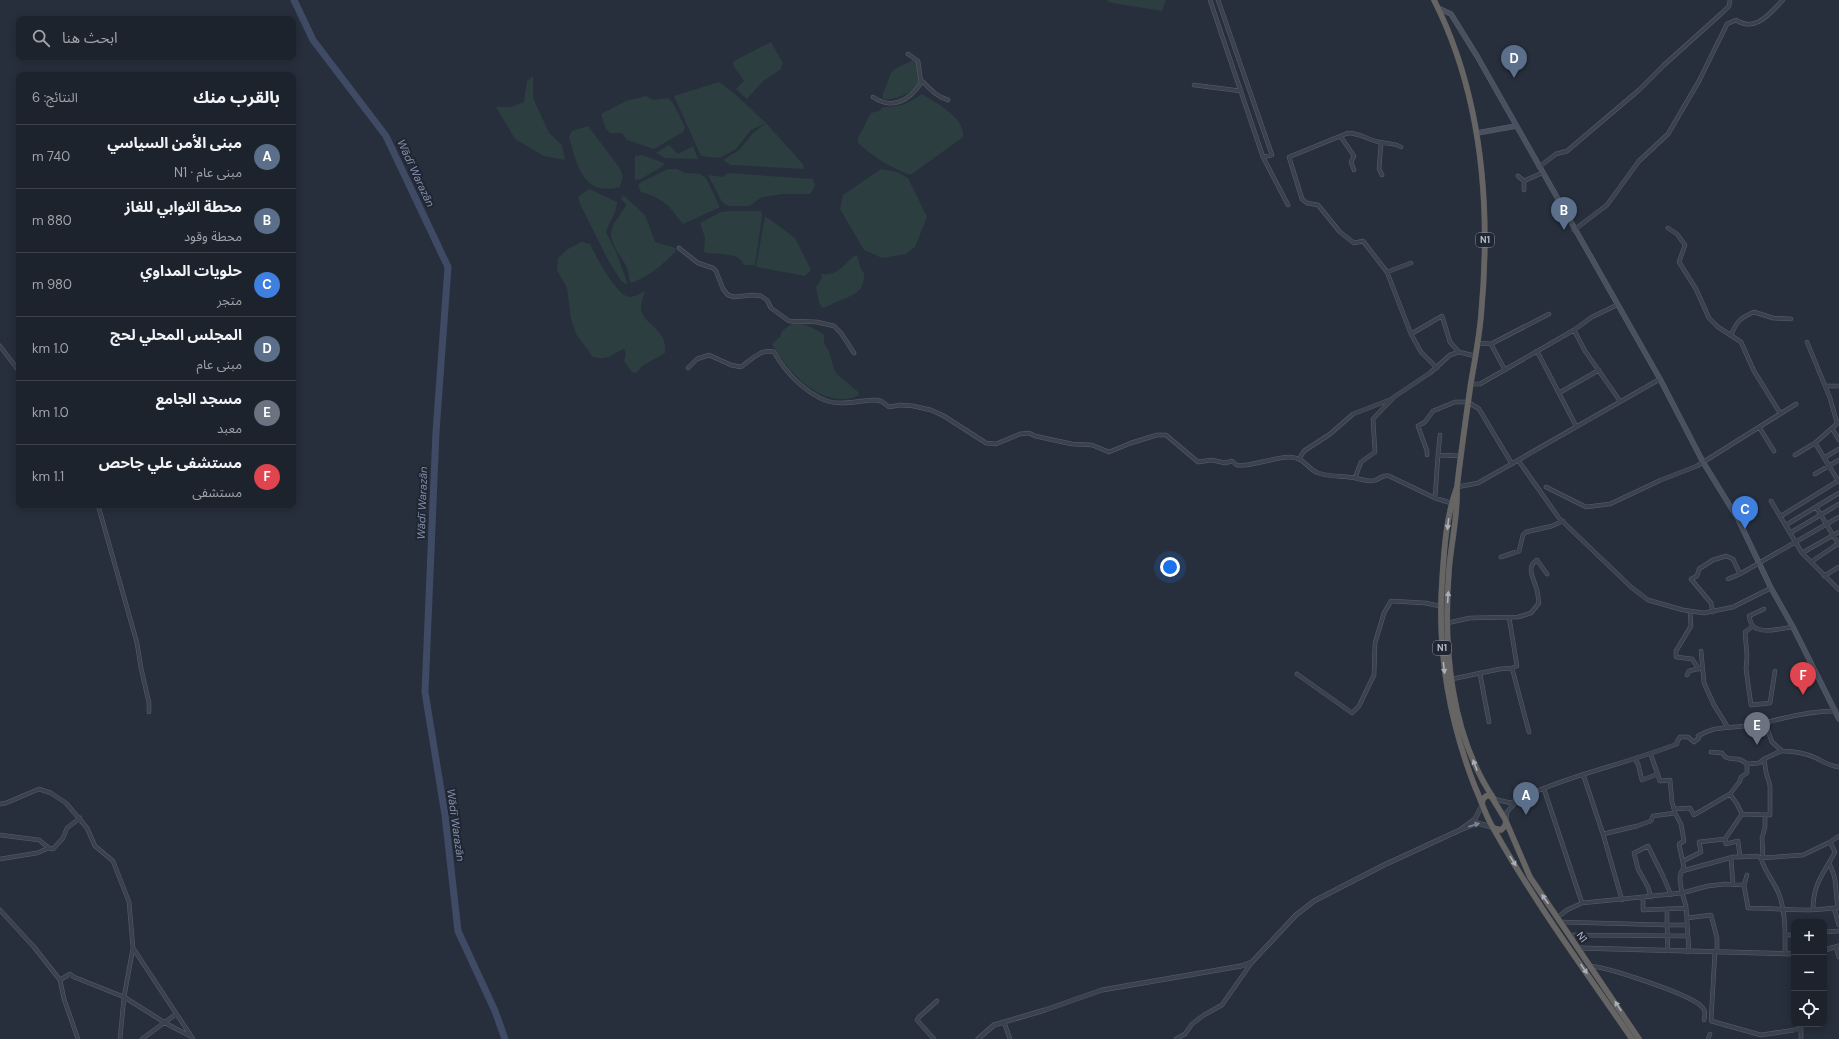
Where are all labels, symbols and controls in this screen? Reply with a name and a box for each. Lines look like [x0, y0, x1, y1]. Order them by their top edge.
search box [16, 16, 296, 60]
icon: search [30, 27, 52, 49]
text: ابحث هنا [62, 28, 118, 48]
pin: D [1501, 45, 1527, 78]
text: بالقرب منك [193, 86, 280, 108]
text: النتائج: 6 [32, 89, 78, 106]
text: مبنى الأمن السياسي [107, 133, 242, 153]
water label: Wādī Warazān [394, 137, 438, 209]
text: 740 m [32, 148, 70, 165]
text: A [262, 148, 272, 165]
text: مبنى عام · N1 [174, 164, 242, 181]
text: محطة الثوابي للغاز [124, 197, 242, 217]
pin: B [1551, 197, 1577, 230]
text: 880 m [32, 212, 72, 229]
text: B [263, 212, 271, 229]
text: محطة وقود [184, 228, 242, 245]
road number: N1 [1476, 233, 1494, 247]
text: حلويات المداوي [140, 261, 242, 281]
text: 980 m [32, 276, 72, 293]
text: C [262, 276, 272, 293]
text: متجر [217, 292, 242, 309]
text: المجلس المحلي لحج [110, 325, 242, 345]
text: 1.0 km [32, 340, 69, 357]
text: D [262, 340, 272, 357]
text: مبنى عام [197, 356, 242, 373]
text: مسجد الجامع [156, 389, 242, 409]
text: 1.0 km [32, 404, 69, 421]
text: E [263, 404, 271, 421]
text: معبد [217, 420, 242, 437]
text: مستشفى علي جاحص [99, 453, 242, 473]
water label: Wādī Warazān [414, 466, 430, 540]
text: 1.1 km [32, 468, 64, 485]
text: F [263, 468, 271, 485]
text: مستشفى [192, 484, 242, 501]
pin: C [1732, 496, 1758, 529]
one-way arrow [1445, 518, 1451, 530]
your location [1160, 557, 1180, 577]
one-way arrow [1444, 591, 1451, 603]
road number: N1 [1433, 641, 1451, 655]
one-way arrow [1441, 662, 1447, 674]
pin: F [1790, 662, 1816, 695]
pin: E [1744, 712, 1770, 745]
one-way arrow [1472, 758, 1478, 770]
pin: A [1513, 782, 1539, 815]
water label: Wādī Warazān [444, 788, 468, 862]
one-way arrow [1468, 822, 1480, 828]
one-way arrow [1510, 855, 1517, 867]
one-way arrow [1541, 893, 1549, 904]
map controls [1791, 919, 1827, 1027]
button: + [1791, 919, 1827, 955]
street label: N1 [1574, 929, 1590, 945]
button: − [1791, 955, 1827, 991]
one-way arrow [1581, 964, 1588, 975]
button: locate [1791, 991, 1827, 1027]
one-way arrow [1614, 1001, 1622, 1012]

